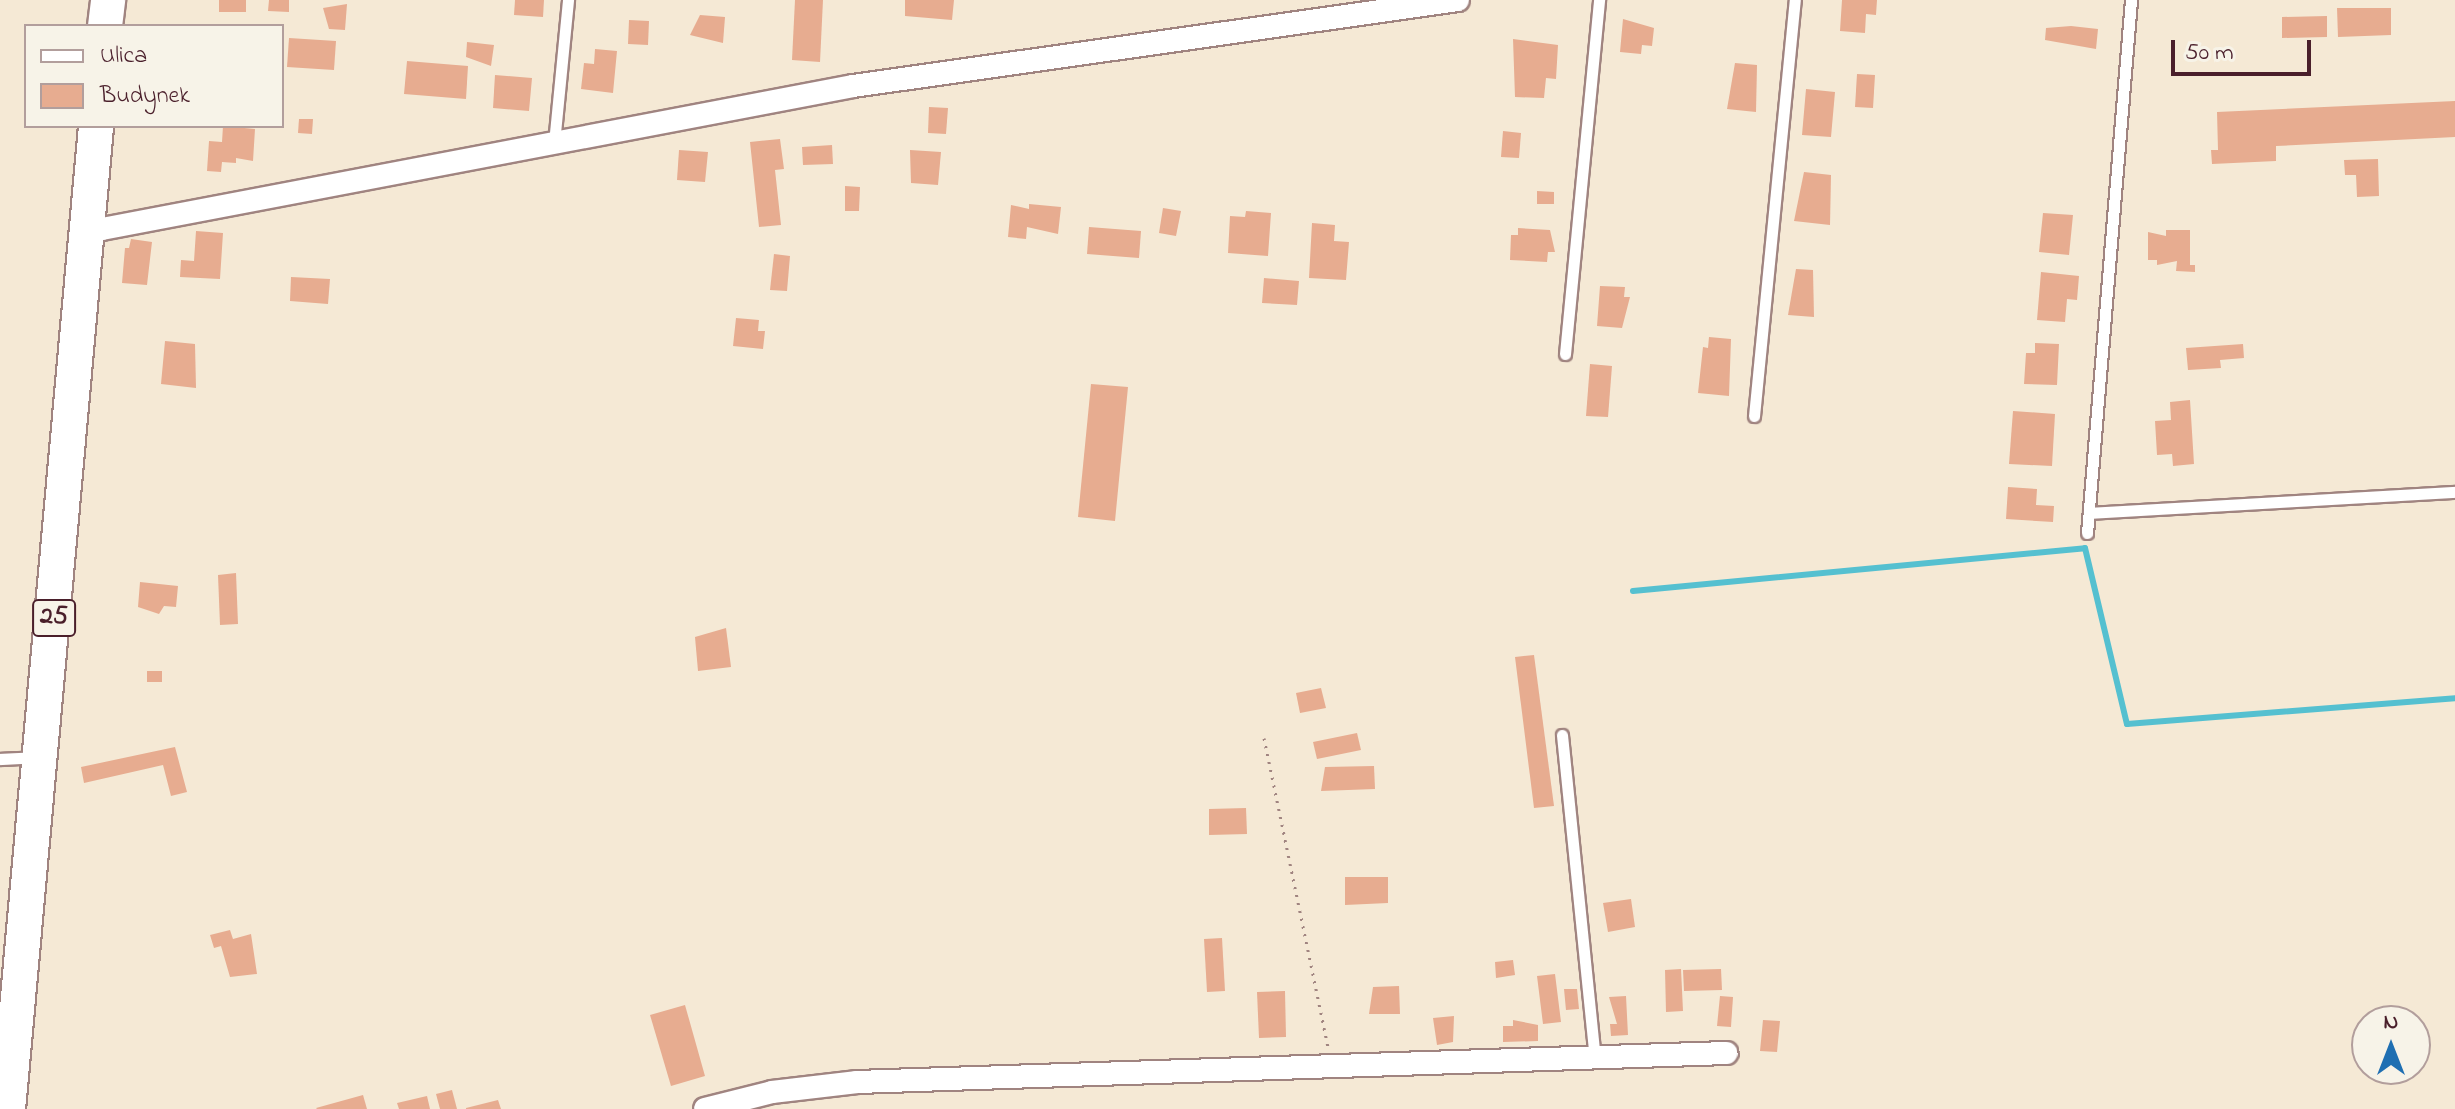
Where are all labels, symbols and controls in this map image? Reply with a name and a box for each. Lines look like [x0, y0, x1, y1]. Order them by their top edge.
legend [24, 24, 284, 128]
scale bar [2175, 24, 2315, 74]
text: 50 m [2185, 36, 2234, 71]
text: Ulica [100, 39, 147, 74]
text: Budynek [100, 79, 190, 114]
road number: 25 [32, 596, 76, 640]
north arrow [2351, 1005, 2431, 1085]
text: N [2384, 1007, 2398, 1039]

